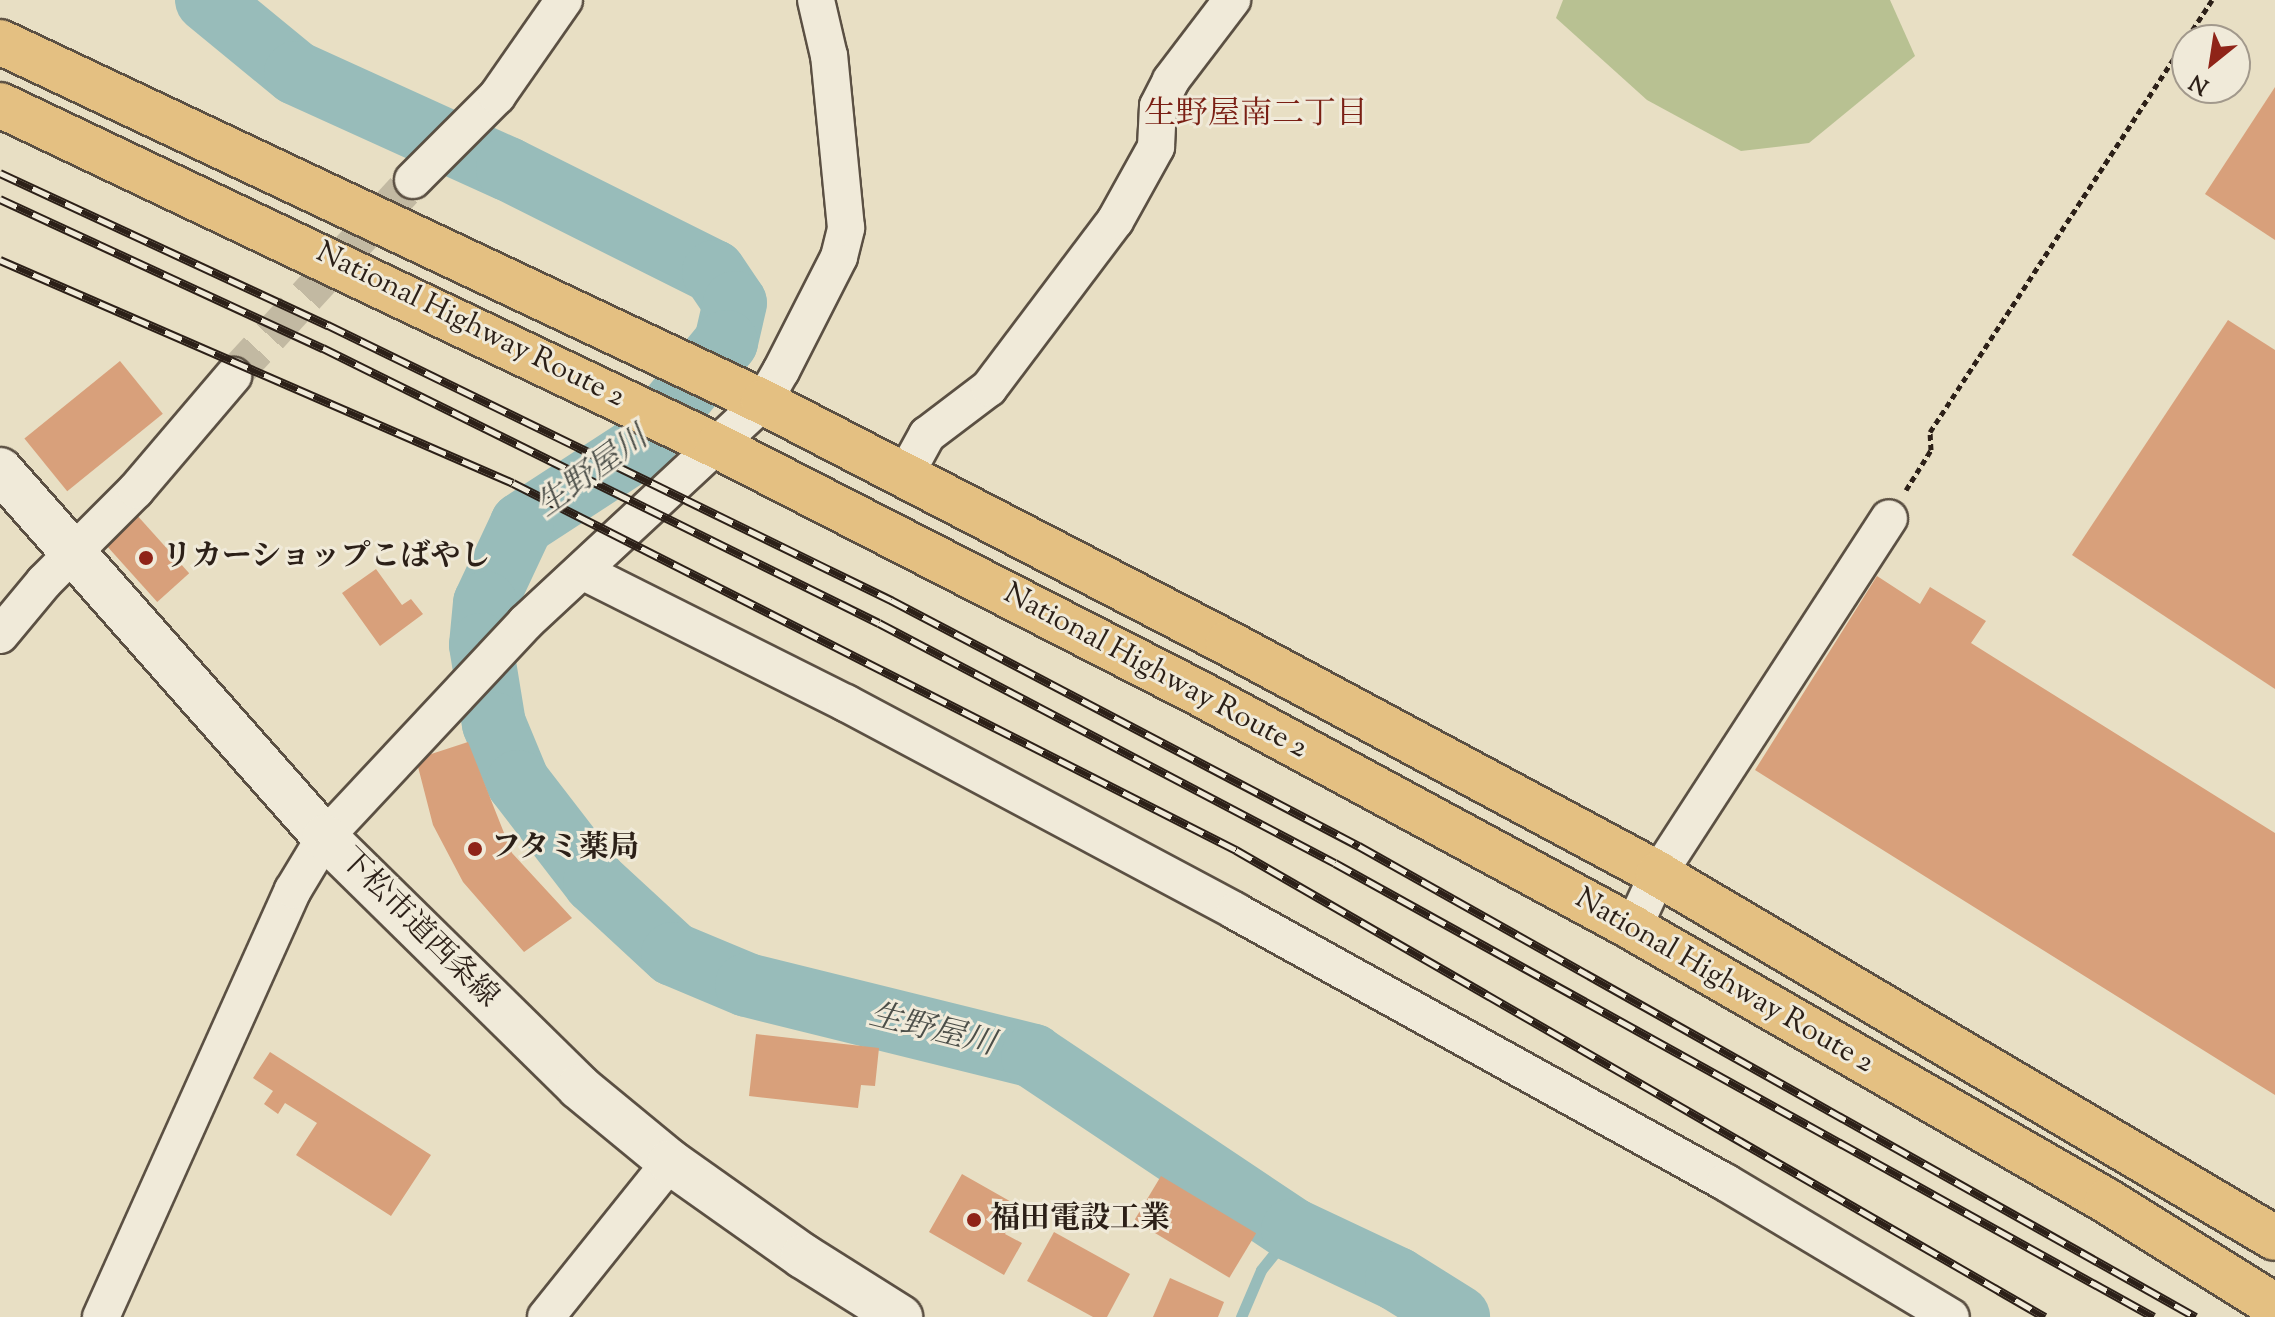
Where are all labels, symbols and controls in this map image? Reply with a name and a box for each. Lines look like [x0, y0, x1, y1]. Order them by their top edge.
north arrow [2171, 24, 2251, 104]
text: N [2184, 65, 2216, 101]
district label: 生野屋南二丁目 [1144, 96, 1368, 134]
street label: National Highway Route 2 [310, 236, 630, 416]
water label: 生野屋川 [530, 420, 656, 526]
place label: リカーショップこばやし [162, 540, 492, 576]
marker: リカーショップこばやし [137, 549, 155, 567]
street label: National Highway Route 2 [997, 577, 1313, 767]
place label: フタミ薬局 [491, 831, 641, 867]
marker: フタミ薬局 [466, 840, 484, 858]
street label: 下松市道西条線 [331, 842, 505, 1016]
street label: National Highway Route 2 [1568, 882, 1880, 1082]
water label: 生野屋川 [865, 997, 999, 1065]
place label: 福田電設工業 [990, 1202, 1170, 1238]
marker: 福田電設工業 [965, 1211, 983, 1229]

